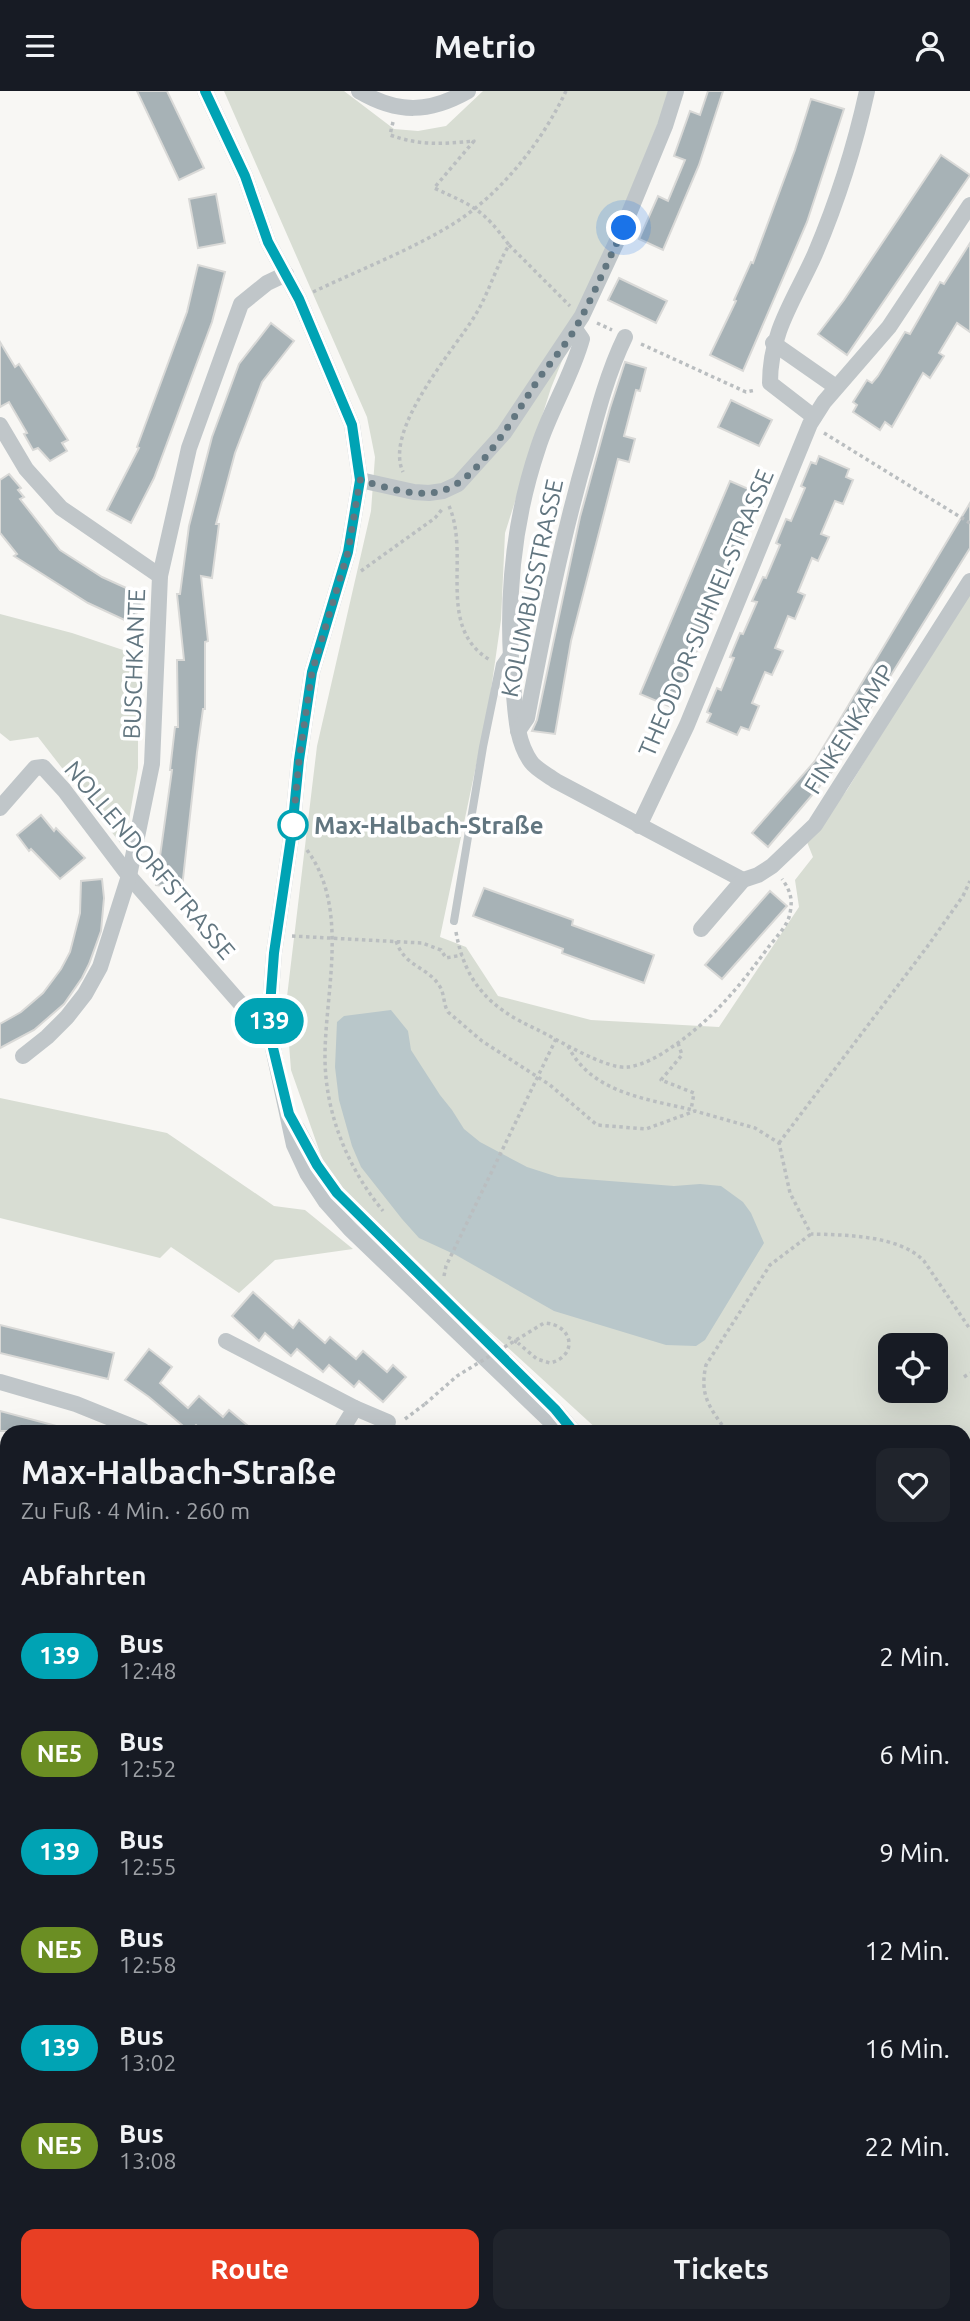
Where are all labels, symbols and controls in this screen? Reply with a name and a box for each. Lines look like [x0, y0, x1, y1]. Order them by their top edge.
icon: menu [21, 27, 59, 65]
icon: person [911, 27, 949, 65]
text: Metrio [434, 28, 536, 64]
your location [606, 210, 641, 245]
street label: THEODOR-SUHNEL-STRASSE [633, 465, 779, 761]
street label: KOLUMBUSSTRASSE [496, 477, 568, 699]
street label: BUSCHKANTE [118, 588, 150, 740]
street label: FINKENKAMP [799, 659, 899, 799]
street label: NOLLENDORFSTRASSE [59, 756, 241, 964]
marker: Max-Halbach-Straße [278, 810, 308, 840]
place label: Max-Halbach-Straße [314, 812, 544, 839]
line badge: 139 [229, 998, 309, 1044]
text: 139 [249, 1007, 289, 1034]
map controls [878, 1333, 948, 1403]
button: locate [878, 1333, 948, 1403]
button: heart [876, 1448, 950, 1522]
text: Max-Halbach-Straße [21, 1453, 337, 1490]
text: Zu Fuß · 4 Min. · 260 m [21, 1498, 250, 1523]
text: Abfahrten [21, 1561, 146, 1590]
text: Bus [119, 1629, 164, 1658]
text: 139 [39, 1642, 80, 1669]
text: 2 Min. [879, 1642, 950, 1671]
text: 12:48 [119, 1658, 177, 1683]
text: Bus [119, 1727, 164, 1756]
text: NE5 [37, 1740, 82, 1767]
text: 6 Min. [879, 1740, 950, 1769]
text: 12:52 [119, 1756, 177, 1781]
text: Bus [119, 1825, 164, 1854]
text: 139 [39, 1838, 80, 1865]
text: 9 Min. [879, 1838, 950, 1867]
text: 12:55 [119, 1854, 177, 1879]
text: Bus [119, 1923, 164, 1952]
text: NE5 [37, 1936, 82, 1963]
text: 12 Min. [865, 1936, 950, 1965]
text: 12:58 [119, 1952, 177, 1977]
text: Bus [119, 2021, 164, 2050]
text: 139 [39, 2034, 80, 2061]
text: 16 Min. [865, 2034, 950, 2063]
text: 13:02 [119, 2050, 177, 2075]
text: Bus [119, 2119, 164, 2148]
text: NE5 [37, 2132, 82, 2159]
text: 22 Min. [865, 2132, 950, 2161]
text: 13:08 [119, 2148, 177, 2173]
button: Route [21, 2229, 479, 2309]
button: Tickets [493, 2229, 950, 2309]

